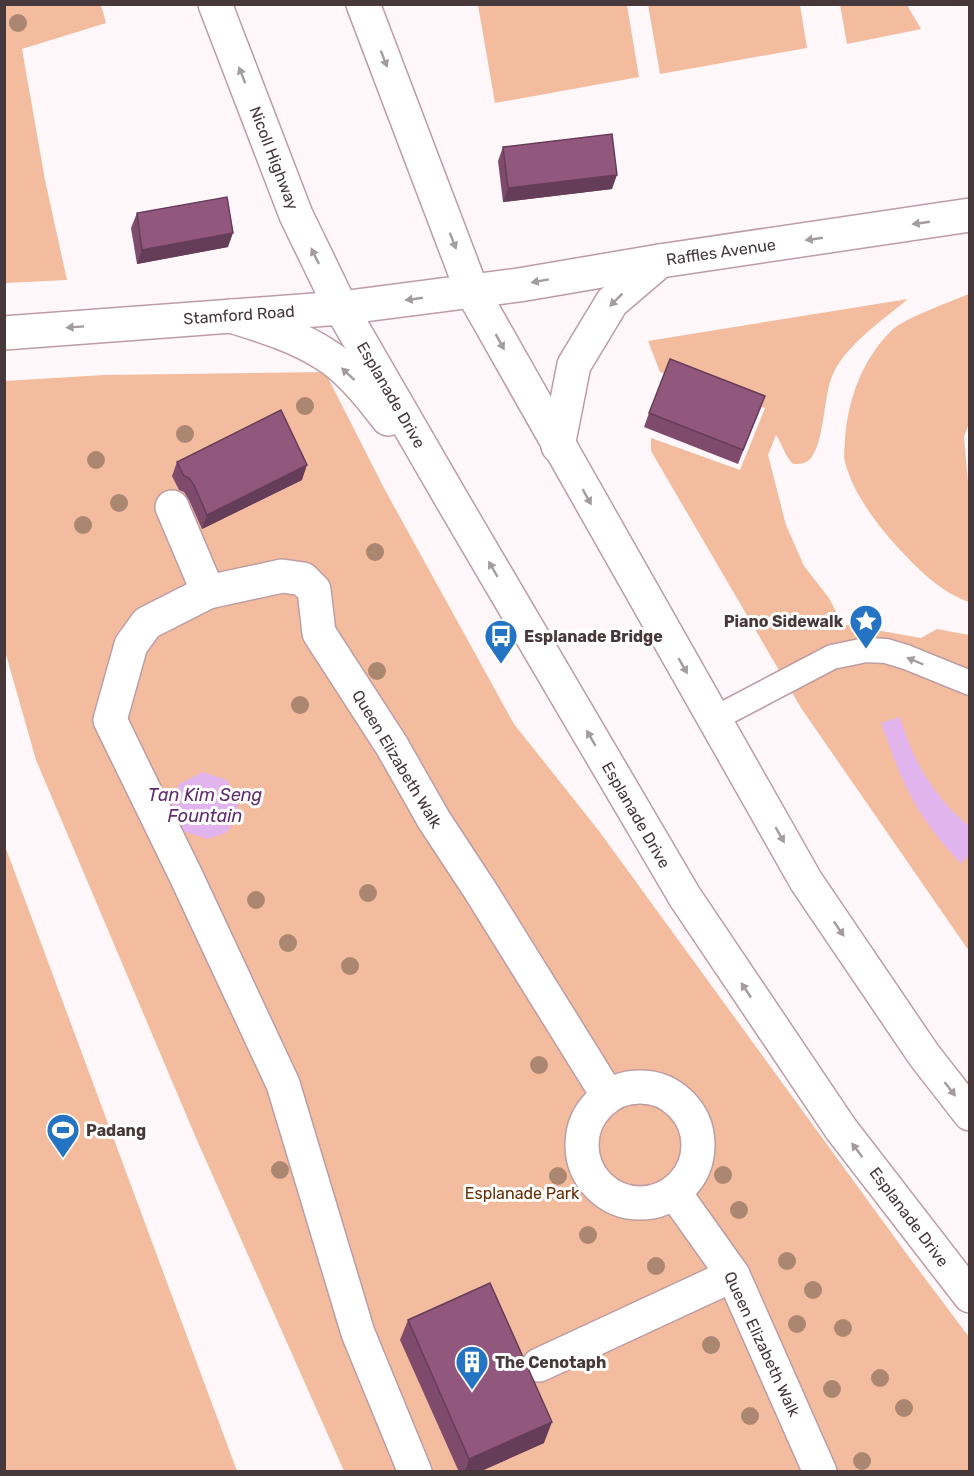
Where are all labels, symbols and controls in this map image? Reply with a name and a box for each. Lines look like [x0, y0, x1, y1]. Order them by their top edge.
one-way arrow [380, 50, 389, 68]
one-way arrow [237, 66, 247, 84]
street label: Nicoll Highway [246, 104, 303, 213]
one-way arrow [911, 218, 930, 227]
one-way arrow [449, 233, 459, 251]
one-way arrow [804, 234, 823, 243]
street label: Raffles Avenue [665, 235, 777, 269]
one-way arrow [311, 247, 320, 264]
one-way arrow [530, 277, 549, 286]
one-way arrow [609, 292, 623, 307]
one-way arrow [404, 294, 423, 303]
street label: Stamford Road [183, 302, 295, 328]
one-way arrow [65, 322, 84, 332]
one-way arrow [495, 334, 506, 350]
street label: Esplanade Drive [353, 338, 429, 452]
one-way arrow [341, 368, 355, 382]
one-way arrow [582, 488, 592, 505]
one-way arrow [488, 560, 498, 577]
place icon: Piano Sidewalk [848, 603, 884, 650]
place label: Piano Sidewalk [724, 612, 844, 631]
bus stop icon: Esplanade Bridge [483, 618, 519, 665]
place label: Esplanade Bridge [524, 627, 663, 646]
one-way arrow [906, 656, 924, 666]
one-way arrow [678, 658, 689, 674]
street label: Queen Elizabeth Walk [348, 686, 446, 832]
one-way arrow [586, 730, 597, 746]
street label: Esplanade Drive [598, 758, 674, 872]
water label: Tan Kim Seng Fountain [148, 784, 263, 827]
one-way arrow [775, 827, 785, 844]
one-way arrow [833, 921, 844, 937]
one-way arrow [740, 982, 752, 998]
one-way arrow [944, 1081, 956, 1097]
sports icon: Padang [45, 1112, 81, 1159]
place label: Padang [86, 1121, 146, 1140]
one-way arrow [851, 1142, 864, 1158]
street label: Esplanade Drive [865, 1164, 953, 1270]
park label: Esplanade Park [465, 1184, 580, 1203]
street label: Queen Elizabeth Walk [720, 1268, 804, 1420]
building icon: The Cenotaph [454, 1344, 490, 1391]
place label: The Cenotaph [495, 1353, 606, 1372]

